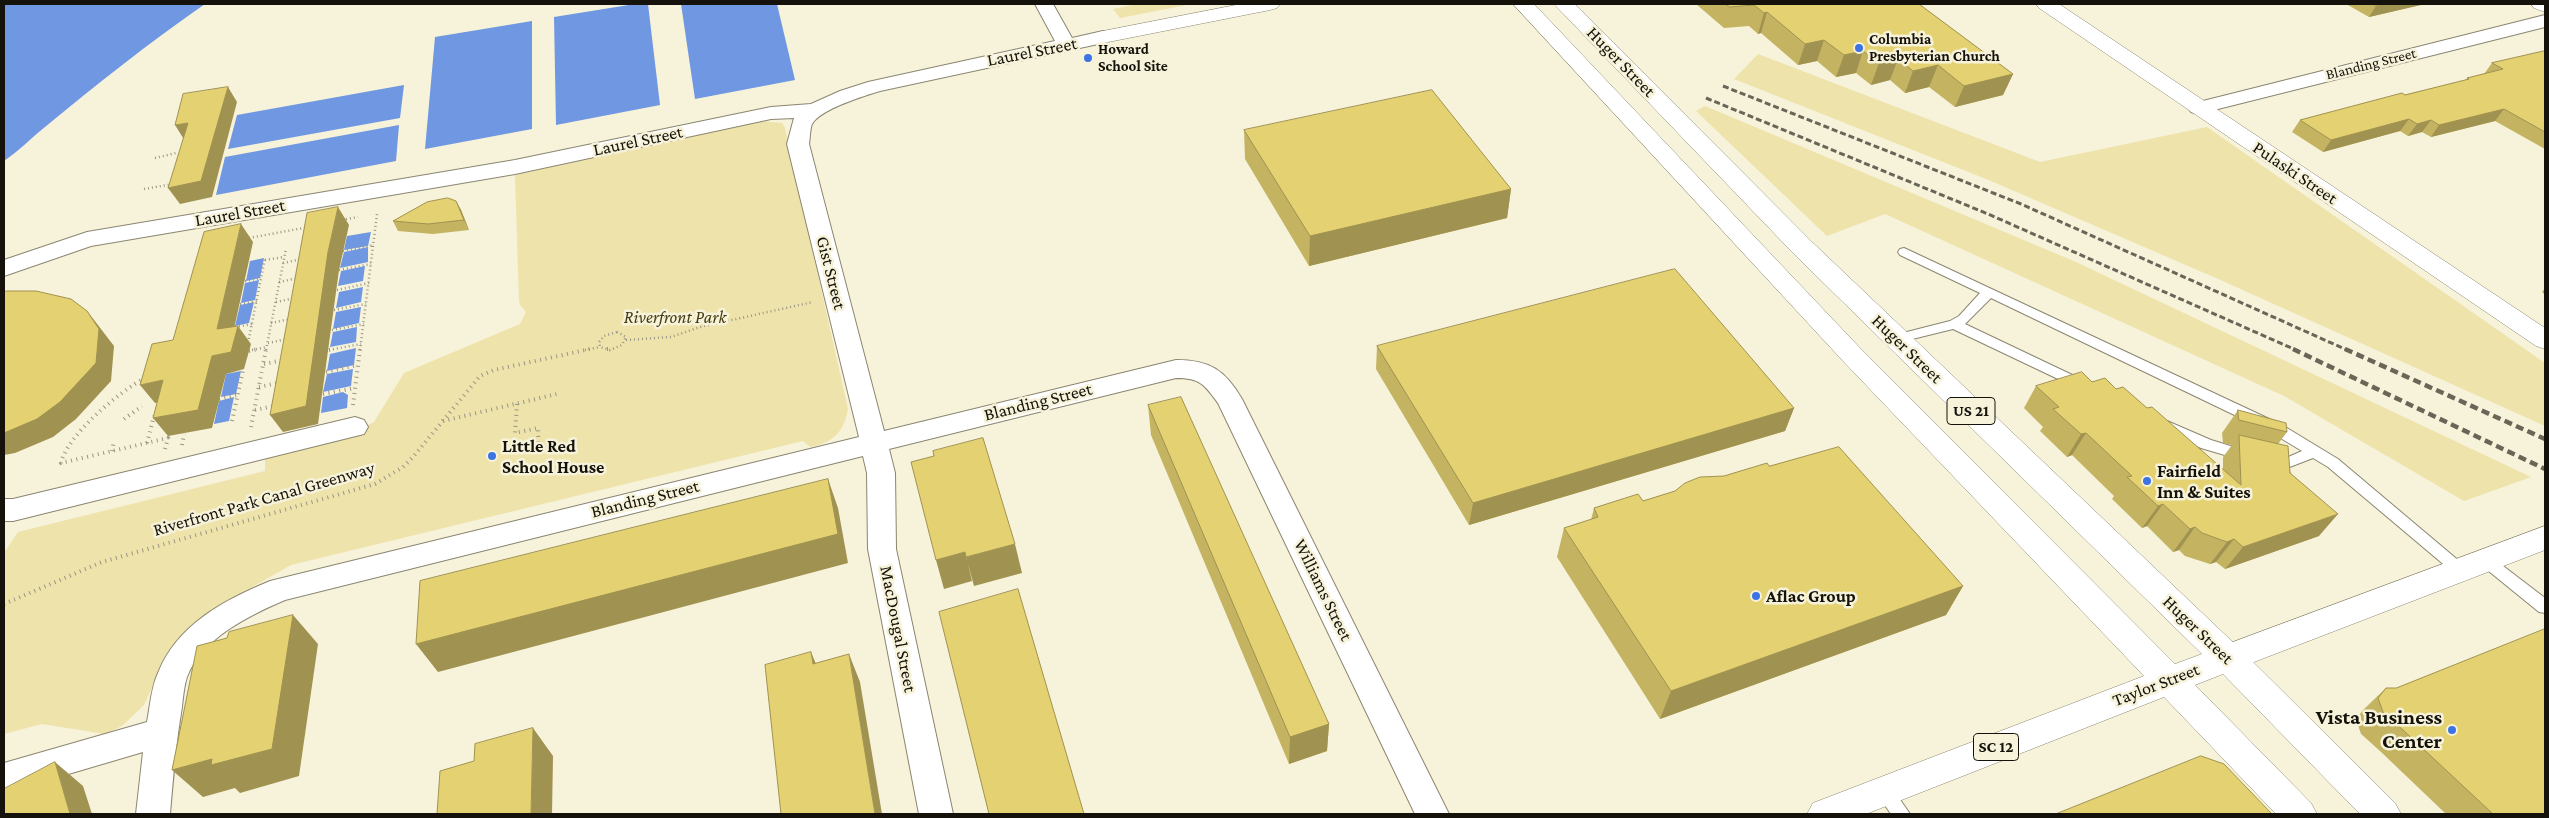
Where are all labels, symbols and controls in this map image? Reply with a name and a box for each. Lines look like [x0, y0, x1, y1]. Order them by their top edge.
street label: Huger Street [1582, 22, 1660, 102]
place label: Columbia Presbyterian Church [1869, 30, 2000, 65]
street label: Laurel Street [985, 33, 1079, 71]
place label: Howard School Site [1098, 40, 1168, 75]
marker: Columbia Presbyterian Church [1853, 42, 1865, 54]
street label: Blanding Street [2324, 44, 2418, 84]
marker: Howard School Site [1082, 52, 1094, 64]
street label: Laurel Street [591, 121, 685, 161]
street label: Pulaski Street [2249, 137, 2341, 209]
street label: Laurel Street [193, 194, 287, 232]
street label: Gist Street [811, 234, 851, 312]
park label: Riverfront Park [624, 306, 726, 328]
street label: Huger Street [1867, 310, 1947, 388]
street label: Blanding Street [982, 378, 1094, 426]
road number: US 21 [1947, 398, 1995, 424]
place label: Little Red School House [502, 435, 604, 478]
marker: Little Red School House [486, 450, 498, 462]
street label: Riverfront Park Canal Greenway [151, 457, 377, 541]
place label: Fairfield Inn & Suites [2157, 460, 2251, 502]
street label: Blanding Street [589, 475, 701, 523]
marker: Fairfield Inn & Suites [2141, 475, 2153, 487]
street label: Williams Street [1289, 536, 1357, 644]
street label: MacDougal Street [875, 564, 921, 694]
place label: Aflac Group [1766, 585, 1856, 607]
marker: Aflac Group [1750, 590, 1762, 602]
street label: Huger Street [2158, 591, 2238, 669]
street label: Taylor Street [2110, 659, 2202, 711]
place label: Vista Business Center [2316, 705, 2442, 755]
marker: Vista Business Center [2446, 724, 2458, 736]
road number: SC 12 [1974, 734, 2018, 760]

